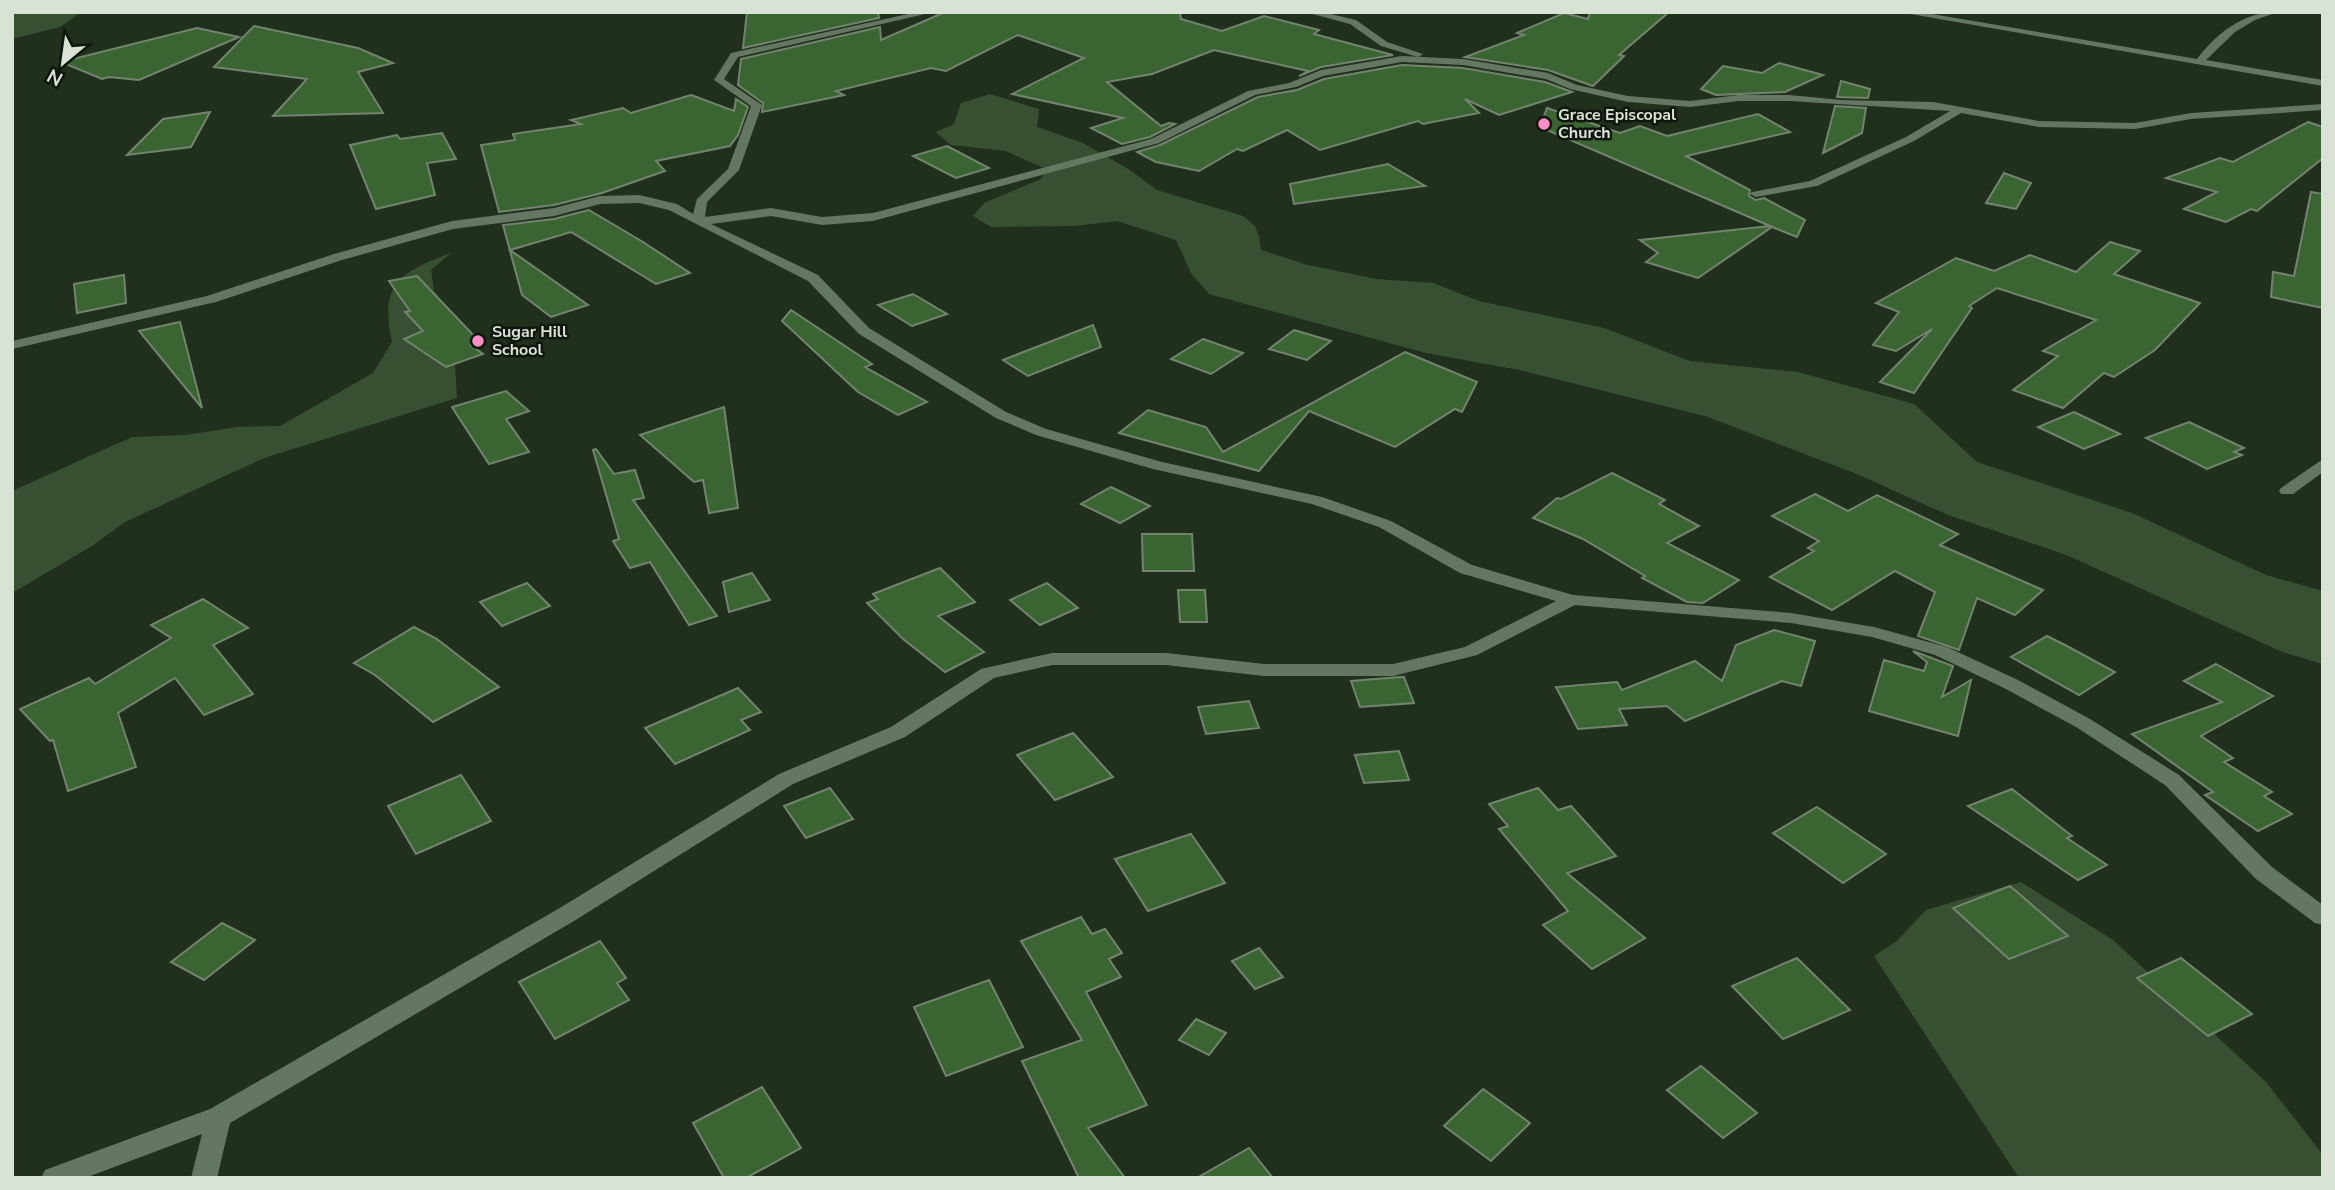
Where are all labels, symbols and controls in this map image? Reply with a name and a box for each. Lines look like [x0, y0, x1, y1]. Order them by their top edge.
north arrow [28, 28, 98, 98]
text: N [43, 62, 68, 92]
place label: Grace Episcopal Church [1558, 104, 1676, 144]
marker: Grace Episcopal Church [1536, 116, 1552, 132]
place label: Sugar Hill School [492, 321, 567, 361]
marker: Sugar Hill School [470, 333, 486, 349]

